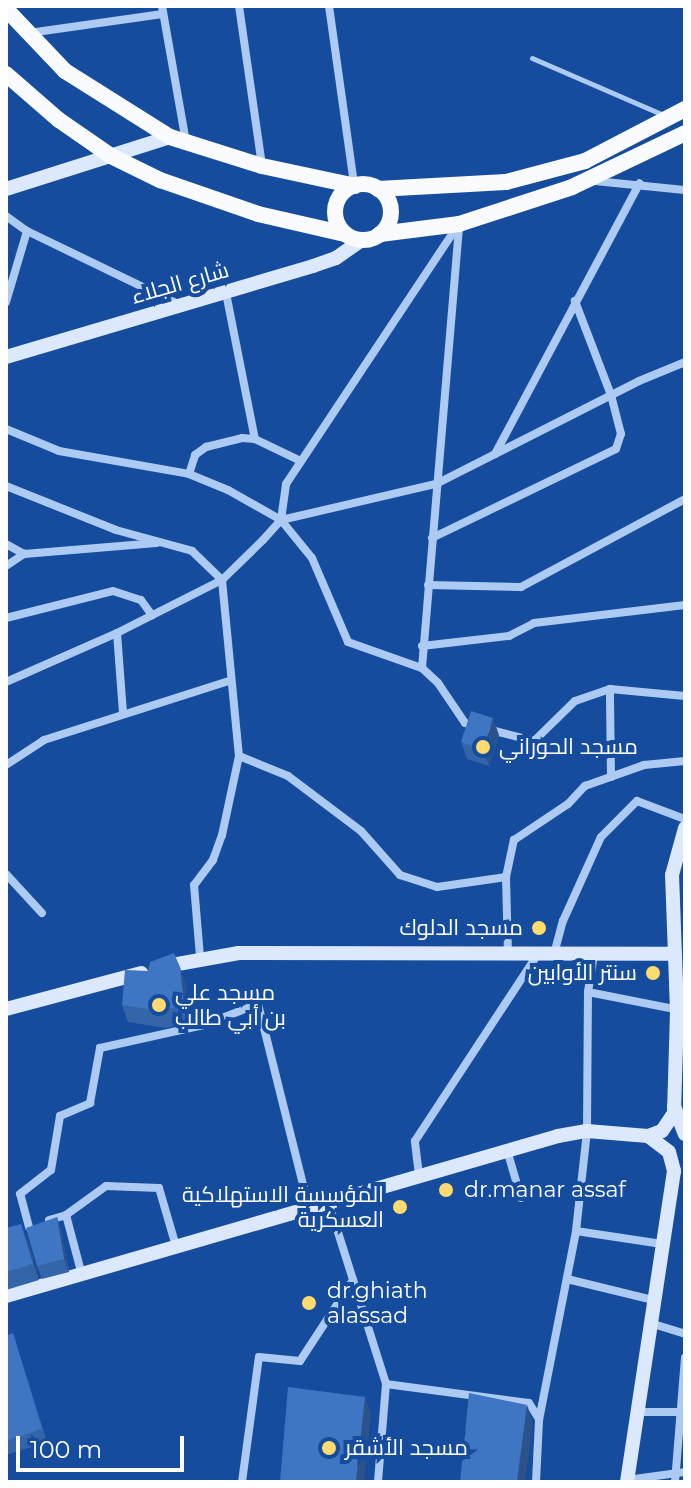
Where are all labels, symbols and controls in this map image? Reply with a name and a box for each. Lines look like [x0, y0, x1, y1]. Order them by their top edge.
street label: شارع الجلاء [128, 256, 232, 310]
place label: مسجد الحوراني [499, 734, 638, 760]
marker: مسجد الحوراني [474, 738, 492, 756]
place label: مسجد الدلوك [399, 915, 523, 941]
marker: مسجد الدلوك [530, 919, 548, 937]
place label: سنتر الأوابين [528, 960, 637, 986]
marker: سنتر الأوابين [644, 964, 662, 982]
place label: مسجد علي بن أبي طالب [175, 979, 286, 1030]
marker: مسجد علي بن أبي طالب [150, 996, 168, 1014]
place label: dr.manar assaf [464, 1177, 626, 1203]
marker: dr.manar assaf [435, 1179, 457, 1201]
place label: المؤسسة الاستهلاكية العسكرية [182, 1181, 384, 1232]
marker: المؤسسة الاستهلاكية العسكرية [391, 1198, 409, 1216]
place label: dr.ghiath alassad [327, 1277, 427, 1328]
marker: dr.ghiath alassad [298, 1292, 320, 1314]
scale bar [20, 1420, 188, 1470]
text: 100 m [30, 1435, 102, 1464]
place label: مسجد الأشقر [345, 1435, 468, 1461]
marker: مسجد الأشقر [320, 1439, 338, 1457]

